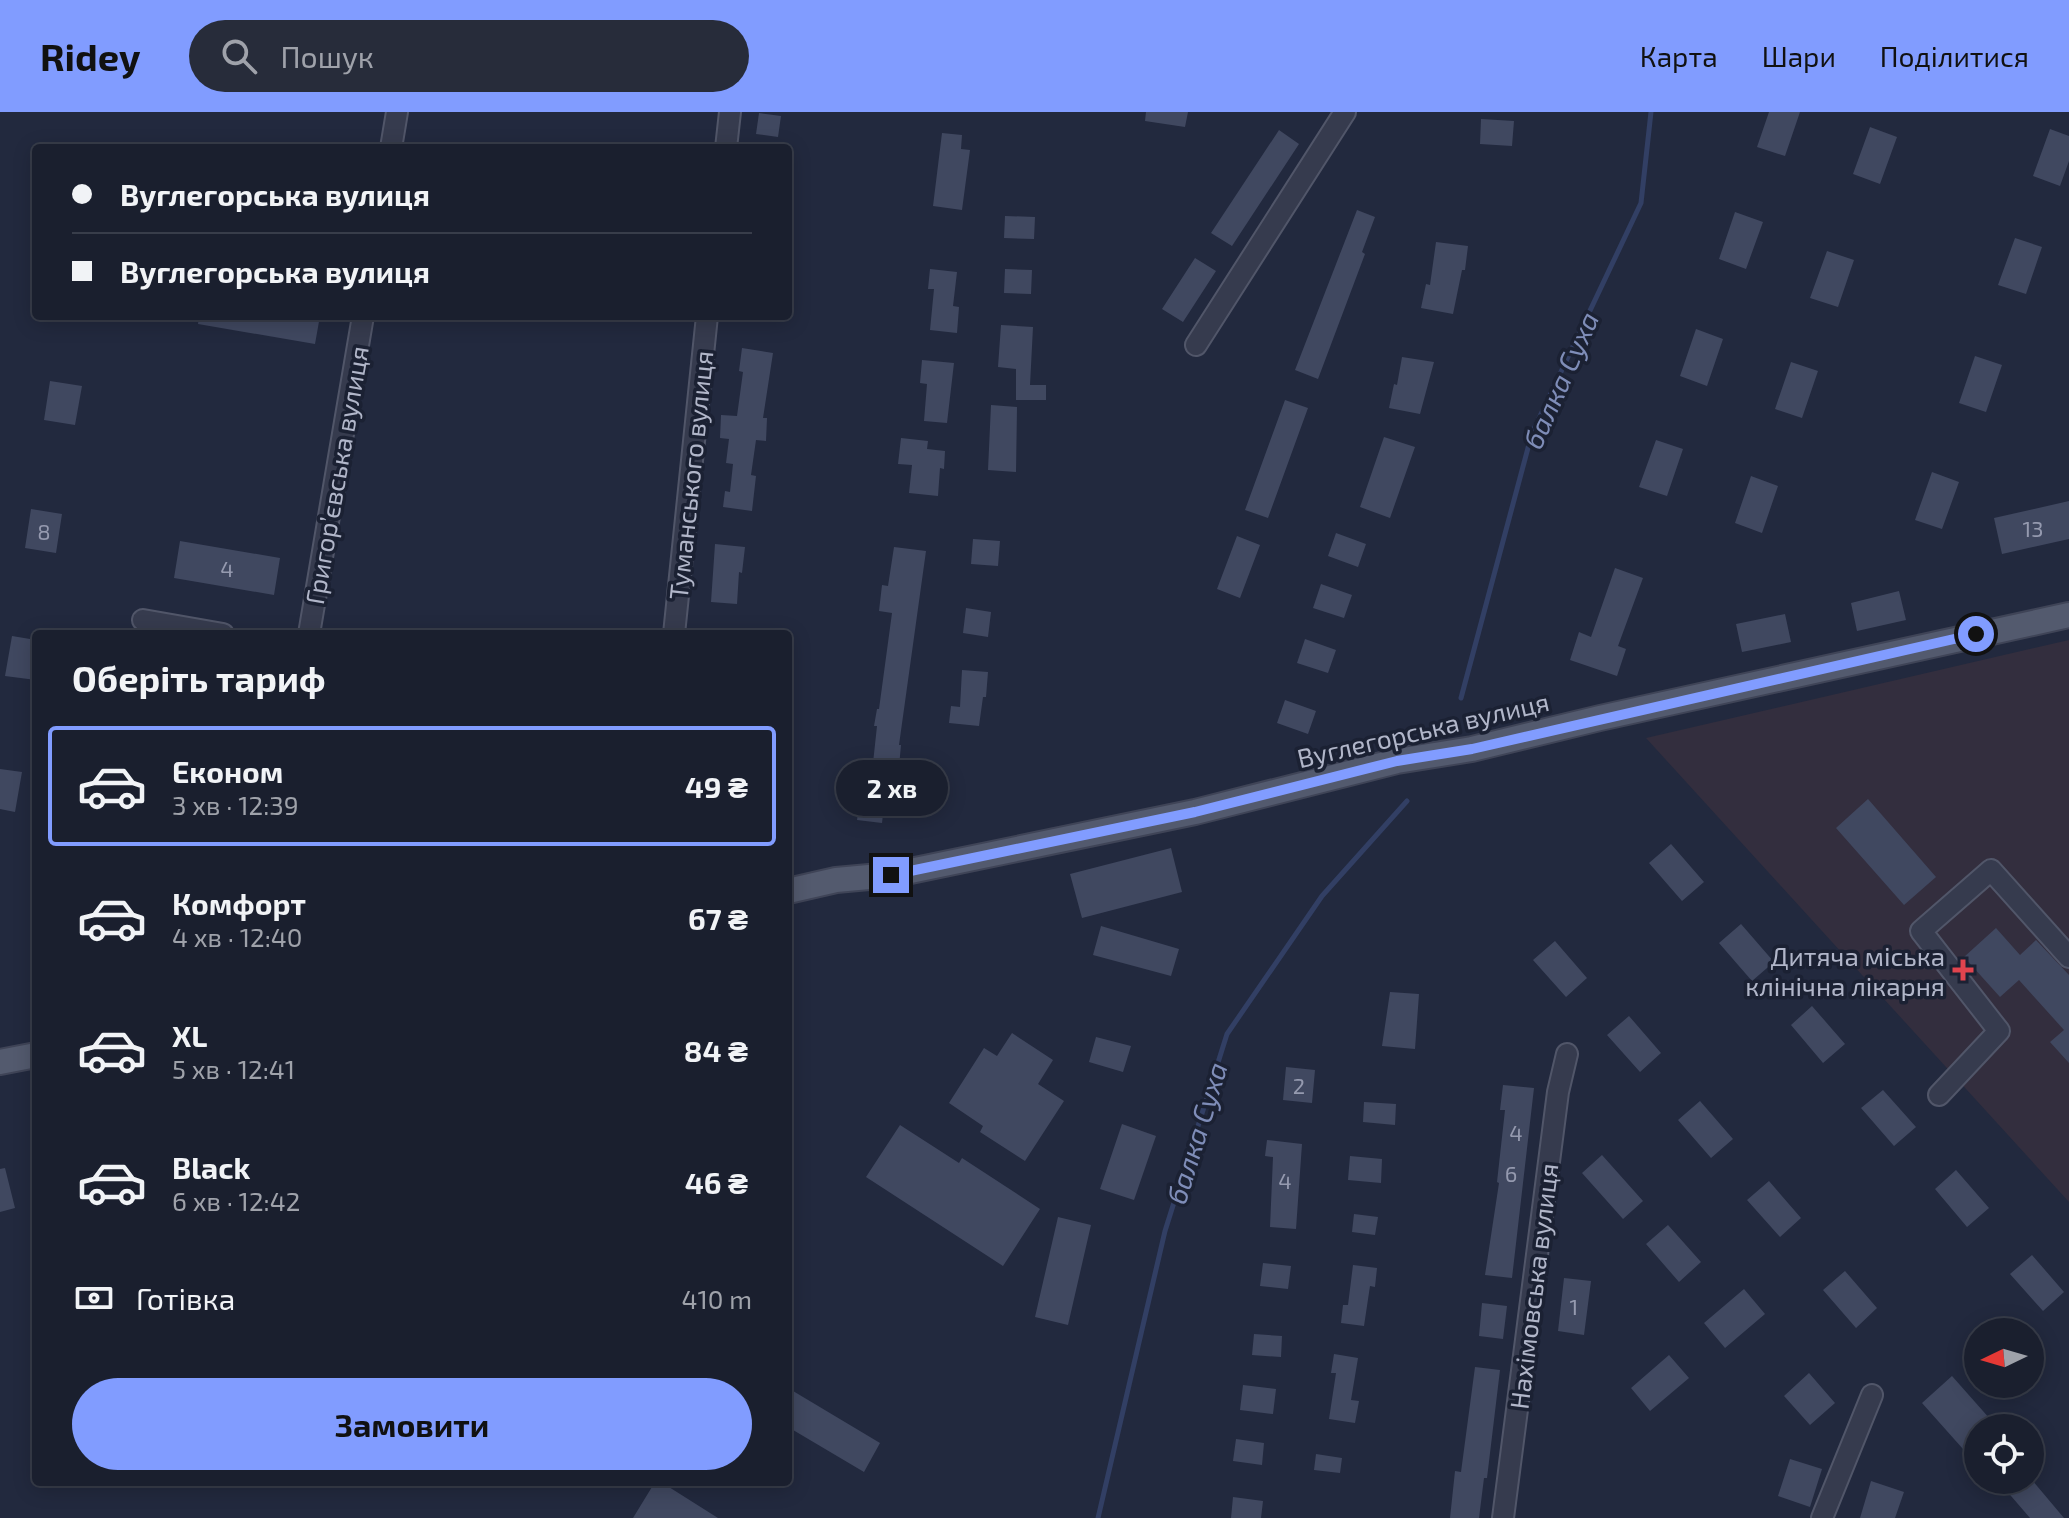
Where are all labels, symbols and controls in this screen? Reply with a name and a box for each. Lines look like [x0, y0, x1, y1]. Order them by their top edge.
search box [189, 20, 749, 92]
text: Ridey [40, 33, 141, 79]
icon: search [217, 34, 261, 78]
text: Пошук [281, 38, 374, 74]
text: Карта [1640, 39, 1718, 73]
text: Шари [1762, 39, 1836, 73]
text: Поділитися [1880, 39, 2029, 73]
text: Вуглегорська вулиця [120, 176, 430, 212]
text: Вуглегорська вулиця [120, 253, 430, 289]
water label: балка Суха [1515, 306, 1605, 454]
street label: Григор’євська вулиця [298, 343, 375, 607]
street label: Туманського вулиця [662, 349, 719, 601]
house number: 13 [2023, 515, 2044, 541]
house number: 8 [37, 518, 51, 544]
house number: 4 [220, 555, 234, 581]
route start [1958, 616, 1994, 652]
text: Оберіть тариф [72, 656, 326, 699]
street label: Вуглегорська вулиця [1294, 685, 1552, 774]
icon: car [76, 750, 148, 822]
text: Економ [172, 753, 283, 789]
callout: 2 хв [835, 759, 947, 815]
text: 49 ₴ [685, 768, 748, 804]
text: 2 хв [867, 772, 917, 803]
text: 3 хв · 12:39 [172, 789, 299, 820]
route end [873, 857, 909, 893]
icon: car [76, 882, 148, 954]
text: Комфорт [172, 885, 306, 921]
text: 67 ₴ [688, 900, 748, 936]
text: 4 хв · 12:40 [172, 921, 303, 952]
place label: Дитяча міська клінічна лікарня [1745, 940, 1945, 1001]
marker: Дитяча міська клінічна лікарня [1952, 959, 1974, 981]
icon: car [76, 1014, 148, 1086]
text: XL [172, 1017, 207, 1053]
text: 84 ₴ [684, 1032, 748, 1068]
text: 5 хв · 12:41 [172, 1053, 295, 1084]
water label: балка Суха [1158, 1058, 1234, 1208]
house number: 2 [1293, 1072, 1305, 1098]
house number: 4 [1509, 1119, 1523, 1145]
icon: car [76, 1146, 148, 1218]
text: Black [172, 1149, 250, 1185]
house number: 6 [1505, 1160, 1517, 1186]
street label: Нахімовська вулиця [1503, 1161, 1564, 1411]
text: 46 ₴ [685, 1164, 748, 1200]
house number: 4 [1278, 1167, 1292, 1193]
text: 6 хв · 12:42 [172, 1185, 300, 1216]
icon: cash [72, 1276, 116, 1320]
text: Готівка [136, 1280, 235, 1316]
text: 410 m [681, 1283, 752, 1314]
house number: 1 [1570, 1293, 1578, 1319]
north arrow [1964, 1318, 2044, 1398]
map controls [1964, 1318, 2044, 1494]
button: Замовити [72, 1378, 752, 1470]
button: locate [1964, 1414, 2044, 1494]

